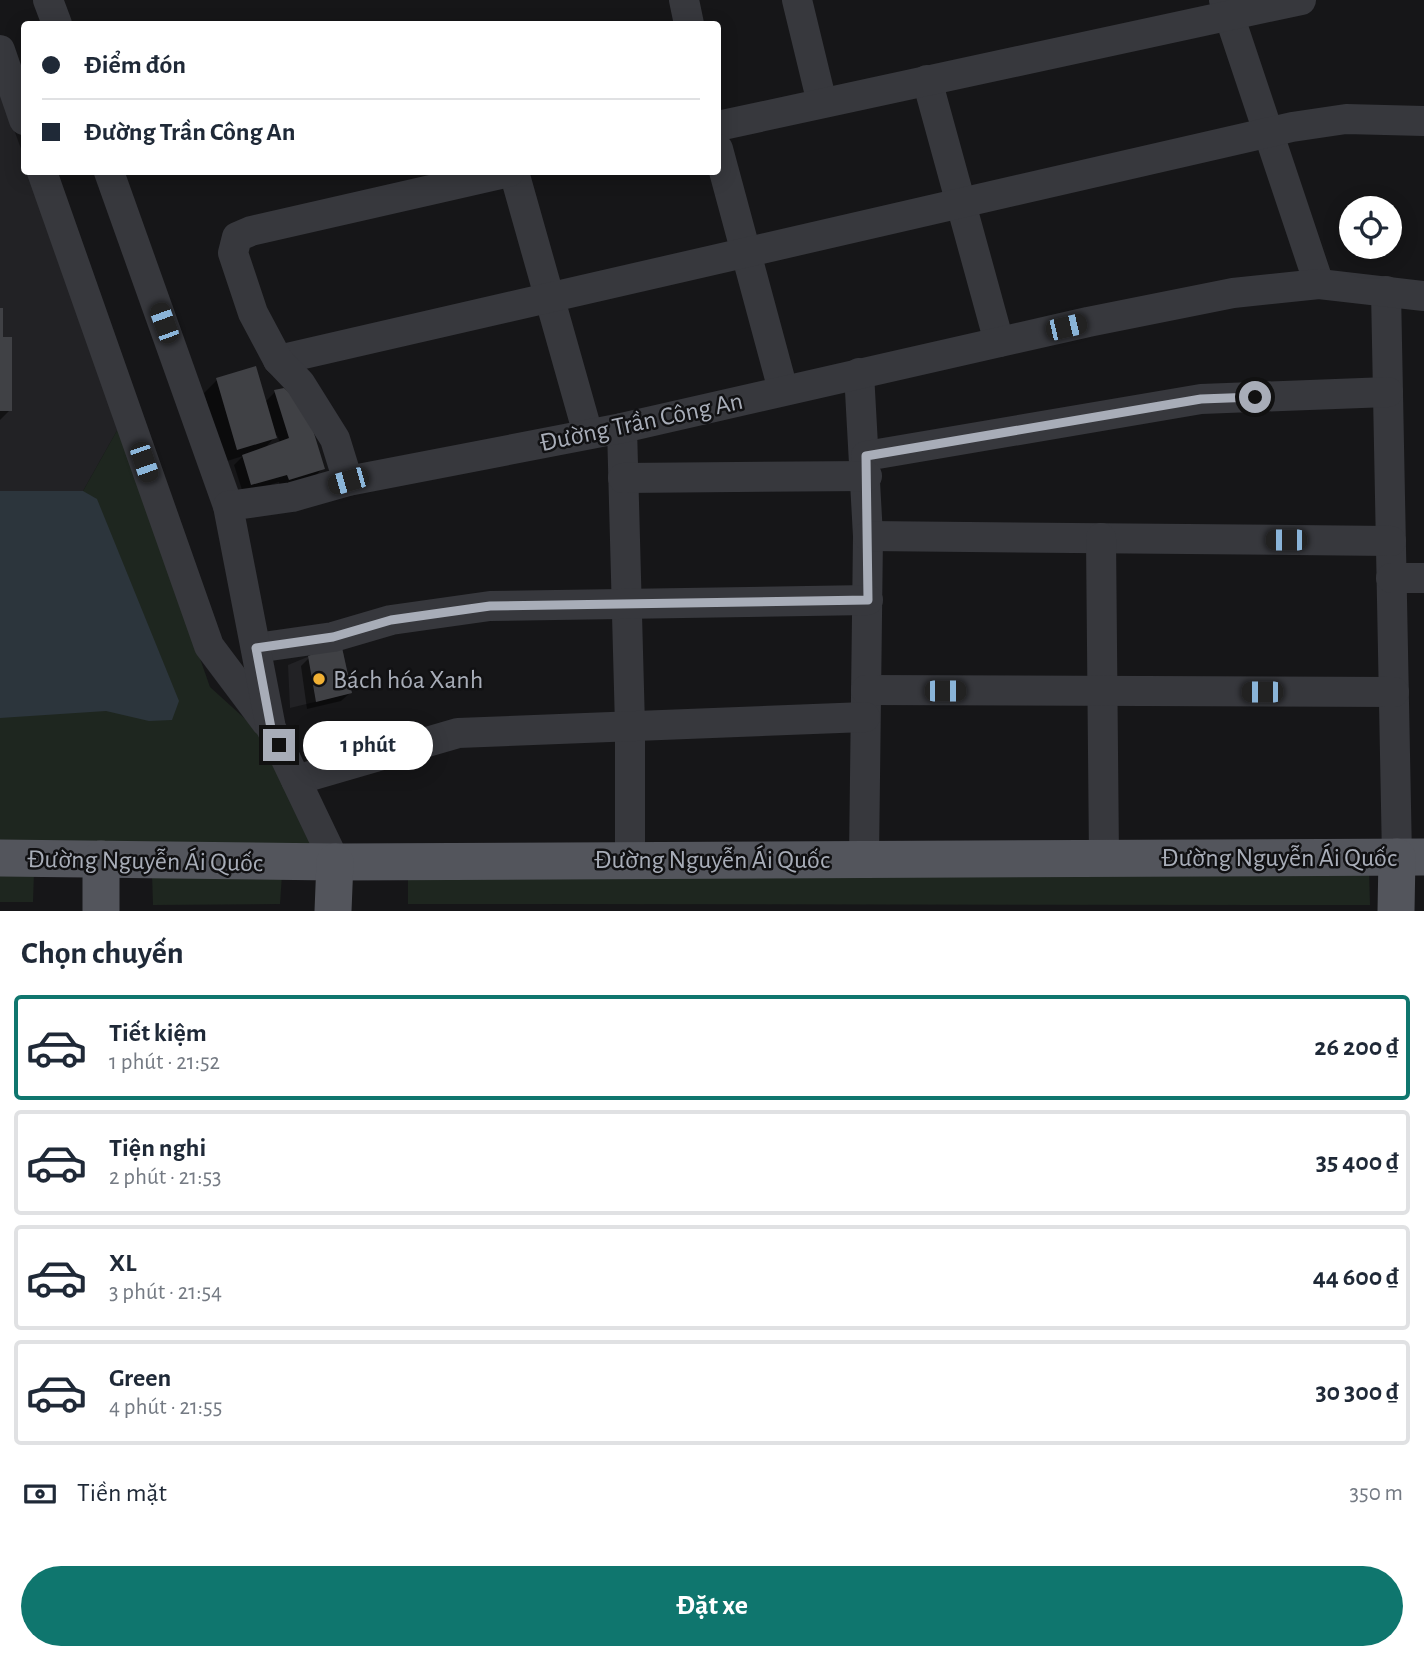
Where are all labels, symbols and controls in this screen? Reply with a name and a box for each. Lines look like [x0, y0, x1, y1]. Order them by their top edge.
text: Điểm đón [84, 52, 186, 78]
text: Đường Trần Công An [84, 119, 296, 145]
map controls [1339, 196, 1402, 259]
button: locate [1339, 196, 1402, 259]
car [147, 300, 182, 346]
car [1044, 312, 1089, 342]
route start [1239, 381, 1271, 413]
street label: Đường Trần Công An [537, 388, 745, 456]
car [128, 439, 161, 485]
car [325, 465, 372, 497]
car [1266, 530, 1308, 551]
place label: Bách hóa Xanh [333, 667, 483, 693]
marker: Bách hóa Xanh [311, 671, 327, 687]
car [925, 681, 967, 702]
car [1242, 682, 1284, 703]
callout: 1 phút [304, 720, 433, 770]
route end [263, 729, 295, 761]
text: 1 phút [340, 734, 396, 757]
street label: Đường Nguyễn Ái Quốc [1161, 843, 1397, 871]
street label: Đường Nguyễn Ái Quốc [27, 844, 263, 876]
street label: Đường Nguyễn Ái Quốc [594, 845, 830, 873]
text: Chọn chuyến [21, 937, 184, 969]
icon: car [25, 1016, 88, 1079]
text: Tiết kiệm [109, 1020, 207, 1046]
text: 26 200 ₫ [1314, 1034, 1399, 1060]
text: 1 phút · 21:52 [109, 1051, 220, 1074]
icon: car [25, 1131, 88, 1194]
text: Tiện nghi [109, 1135, 206, 1161]
text: 35 400 ₫ [1316, 1149, 1399, 1175]
text: 2 phút · 21:53 [109, 1166, 222, 1189]
icon: car [25, 1246, 88, 1309]
text: XL [109, 1250, 136, 1276]
text: 44 600 ₫ [1313, 1264, 1399, 1290]
text: 3 phút · 21:54 [109, 1281, 222, 1304]
icon: car [25, 1361, 88, 1424]
text: Green [109, 1365, 171, 1391]
text: 30 300 ₫ [1315, 1379, 1399, 1405]
text: 4 phút · 21:55 [109, 1396, 222, 1419]
icon: cash [21, 1475, 59, 1513]
text: Tiền mặt [77, 1480, 167, 1506]
text: 350 m [1350, 1482, 1403, 1505]
button: Đặt xe [21, 1566, 1403, 1646]

